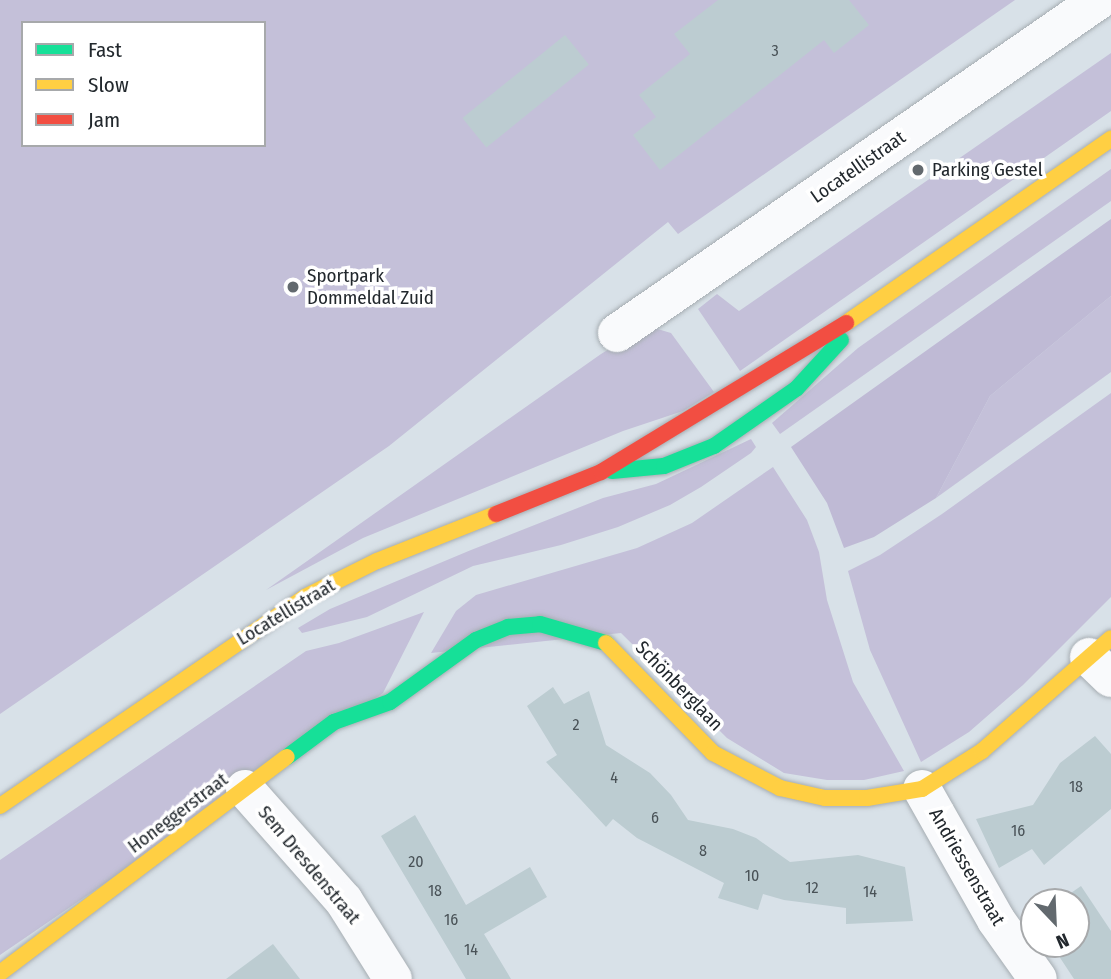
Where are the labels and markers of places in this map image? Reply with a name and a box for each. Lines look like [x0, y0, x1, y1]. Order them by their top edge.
place label: Parking Gestel [932, 159, 1043, 181]
marker: Parking Gestel [910, 162, 926, 178]
place label: Sportpark Dommeldal Zuid [307, 265, 434, 309]
marker: Sportpark Dommeldal Zuid [285, 279, 301, 295]

